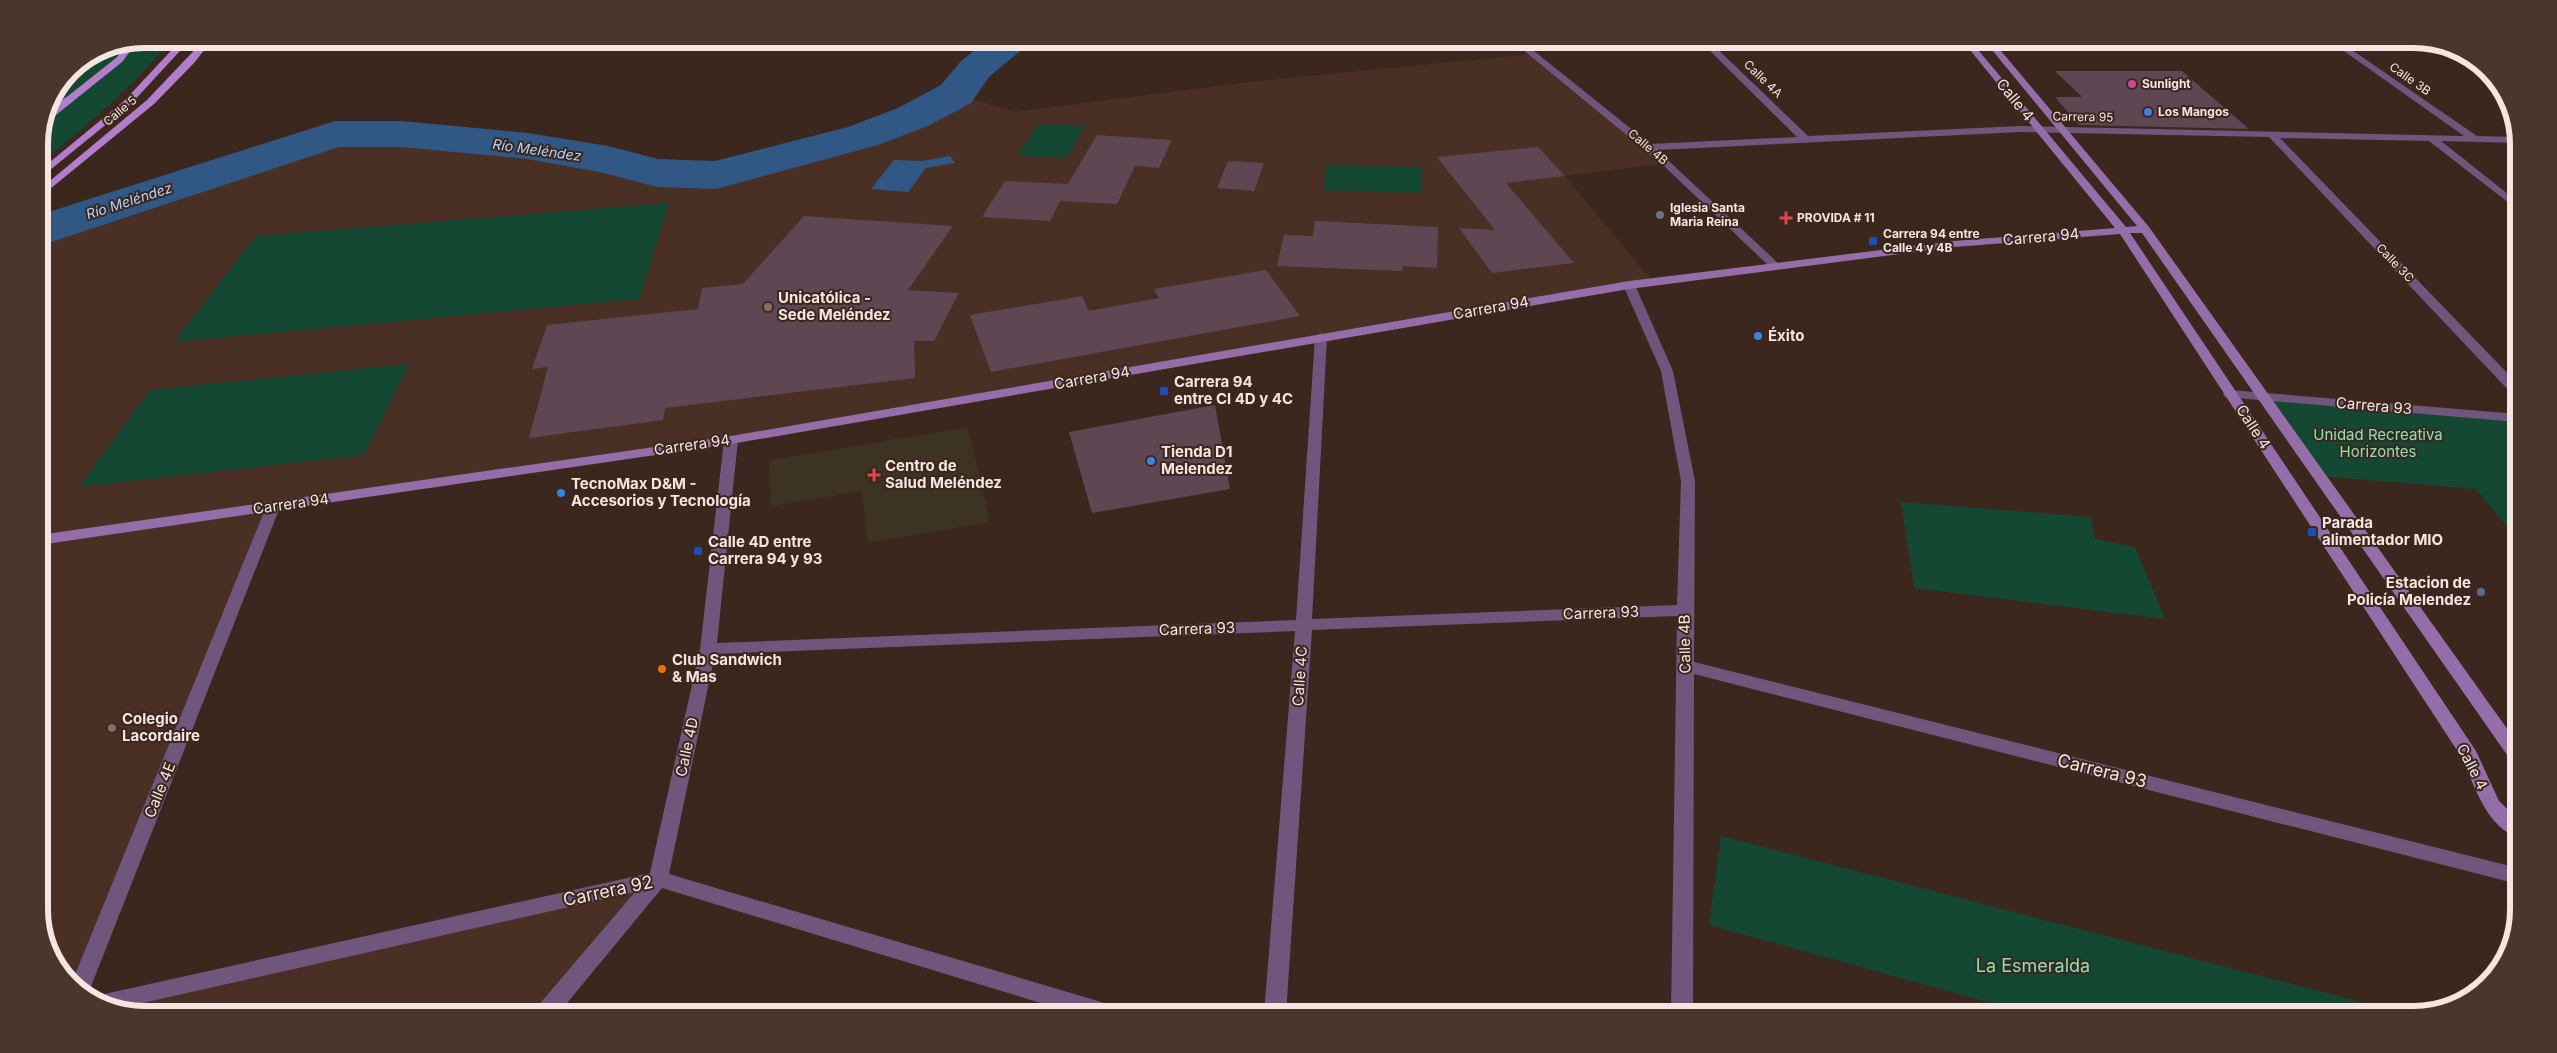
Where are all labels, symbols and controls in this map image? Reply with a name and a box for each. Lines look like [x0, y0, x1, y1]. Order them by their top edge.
street label: Calle 4A [1741, 57, 1786, 101]
street label: Calle 3B [2387, 59, 2434, 98]
street label: Calle 4 [1992, 75, 2038, 125]
place label: Sunlight [2142, 76, 2191, 91]
marker: Sunlight [2126, 78, 2138, 90]
street label: Calle 5 [100, 92, 139, 129]
place label: Los Mangos [2158, 104, 2229, 119]
marker: Los Mangos [2142, 106, 2154, 118]
street label: Carrera 95 [2052, 108, 2114, 125]
street label: Calle 4B [1625, 126, 1671, 168]
water label: Río Meléndez [492, 135, 583, 164]
water label: Río Meléndez [84, 179, 174, 222]
place label: Iglesia Santa Maria Reina [1670, 200, 1745, 229]
marker: Iglesia Santa Maria Reina [1654, 209, 1666, 221]
place label: PROVIDA # 11 [1797, 210, 1875, 225]
marker: PROVIDA # 11 [1779, 211, 1793, 225]
street label: Carrera 94 [2002, 224, 2080, 249]
place label: Carrera 94 entre Calle 4 y 4B [1883, 226, 1980, 255]
marker: Carrera 94 entre Calle 4 y 4B [1867, 235, 1879, 247]
street label: Calle 3C [2373, 240, 2418, 285]
place label: Unicatólica - Sede Meléndez [778, 288, 891, 324]
street label: Carrera 94 [1452, 291, 1530, 324]
marker: Unicatólica - Sede Meléndez [762, 301, 774, 313]
place label: Éxito [1768, 326, 1804, 345]
marker: Éxito [1752, 330, 1764, 342]
street label: Carrera 94 [1053, 361, 1131, 394]
place label: Carrera 94 entre Cl 4D y 4C [1174, 372, 1293, 408]
marker: Carrera 94 entre Cl 4D y 4C [1158, 385, 1170, 397]
street label: Carrera 93 [2335, 393, 2413, 418]
street label: Calle 4 [2232, 401, 2275, 453]
park label: Unidad Recreativa Horizontes [2313, 425, 2443, 461]
street label: Carrera 94 [653, 430, 731, 459]
place label: Tienda D1 Melendez [1161, 442, 1233, 478]
marker: Tienda D1 Melendez [1145, 455, 1157, 467]
place label: Centro de Salud Meléndez [885, 456, 1002, 492]
marker: Centro de Salud Meléndez [867, 468, 881, 482]
place label: TecnoMax D&M - Accesorios y Tecnología [571, 474, 751, 510]
marker: TecnoMax D&M - Accesorios y Tecnología [555, 487, 567, 499]
street label: Carrera 94 [252, 489, 330, 518]
place label: Parada alimentador MIO [2322, 513, 2443, 549]
marker: Parada alimentador MIO [2306, 526, 2318, 538]
place label: Calle 4D entre Carrera 94 y 93 [708, 532, 822, 568]
marker: Calle 4D entre Carrera 94 y 93 [692, 545, 704, 557]
place label: Estacion de Policía Melendez [2347, 573, 2471, 609]
marker: Estacion de Policía Melendez [2475, 586, 2487, 598]
street label: Carrera 93 [1563, 602, 1639, 623]
street label: Calle 4B [1674, 614, 1695, 674]
street label: Carrera 93 [1159, 618, 1235, 639]
street label: Calle 4C [1288, 645, 1311, 707]
place label: Club Sandwich & Mas [672, 650, 782, 686]
marker: Club Sandwich & Mas [656, 663, 668, 675]
place label: Colegio Lacordaire [122, 709, 200, 745]
street label: Calle 4D [671, 716, 702, 778]
marker: Colegio Lacordaire [106, 722, 118, 734]
street label: Calle 4 [2453, 740, 2492, 793]
street label: Carrera 93 [2055, 749, 2149, 792]
street label: Calle 4E [140, 759, 179, 820]
street label: Carrera 92 [561, 871, 655, 910]
park label: La Esmeralda [1976, 955, 2090, 976]

